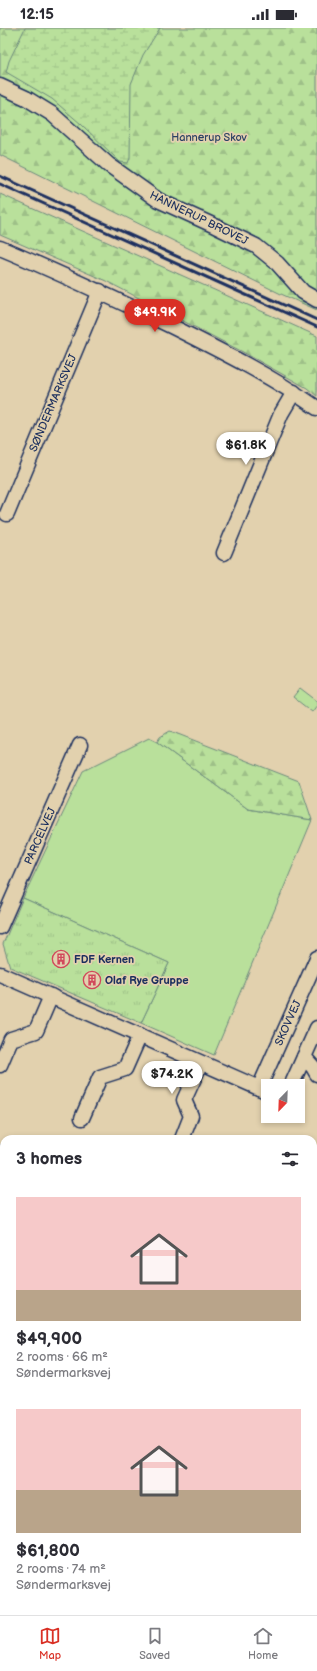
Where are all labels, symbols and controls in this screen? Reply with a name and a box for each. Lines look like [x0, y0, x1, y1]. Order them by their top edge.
text: 12:15 [20, 5, 54, 24]
park label: Hannerup Skov [171, 131, 248, 144]
street label: HANNERUP BROVEJ [148, 189, 250, 247]
pin: $49.9K [122, 299, 188, 333]
text: $49.9K [133, 304, 177, 320]
street label: SØNDERMARKSVEJ [27, 352, 79, 454]
pin: $61.8K [213, 432, 279, 466]
text: $61.8K [225, 437, 267, 453]
street label: PARCELVEJ [22, 805, 58, 867]
building icon: FDF Kernen [51, 949, 71, 969]
place label: FDF Kernen [74, 953, 134, 966]
building icon: Olaf Rye Gruppe [82, 970, 102, 990]
place label: Olaf Rye Gruppe [105, 974, 189, 987]
street label: SKOVVEJ [272, 998, 304, 1048]
pin: $74.2K [139, 1061, 205, 1095]
text: $74.2K [151, 1066, 193, 1082]
north arrow [261, 1079, 305, 1123]
map controls [261, 1079, 305, 1123]
icon: filters [279, 1148, 301, 1170]
text: 3 homes [16, 1149, 82, 1169]
icon: home [123, 1223, 195, 1295]
text: $49,900 [16, 1329, 82, 1349]
text: 2 rooms · 66 m² [16, 1349, 108, 1365]
text: Søndermarksvej [16, 1365, 111, 1381]
icon: home [123, 1435, 195, 1507]
text: $61,800 [16, 1541, 80, 1561]
text: 2 rooms · 74 m² [16, 1561, 106, 1577]
text: Søndermarksvej [16, 1577, 111, 1593]
tab: Map [39, 1625, 61, 1662]
tab: Saved [139, 1625, 170, 1662]
tab: Home [248, 1625, 278, 1662]

